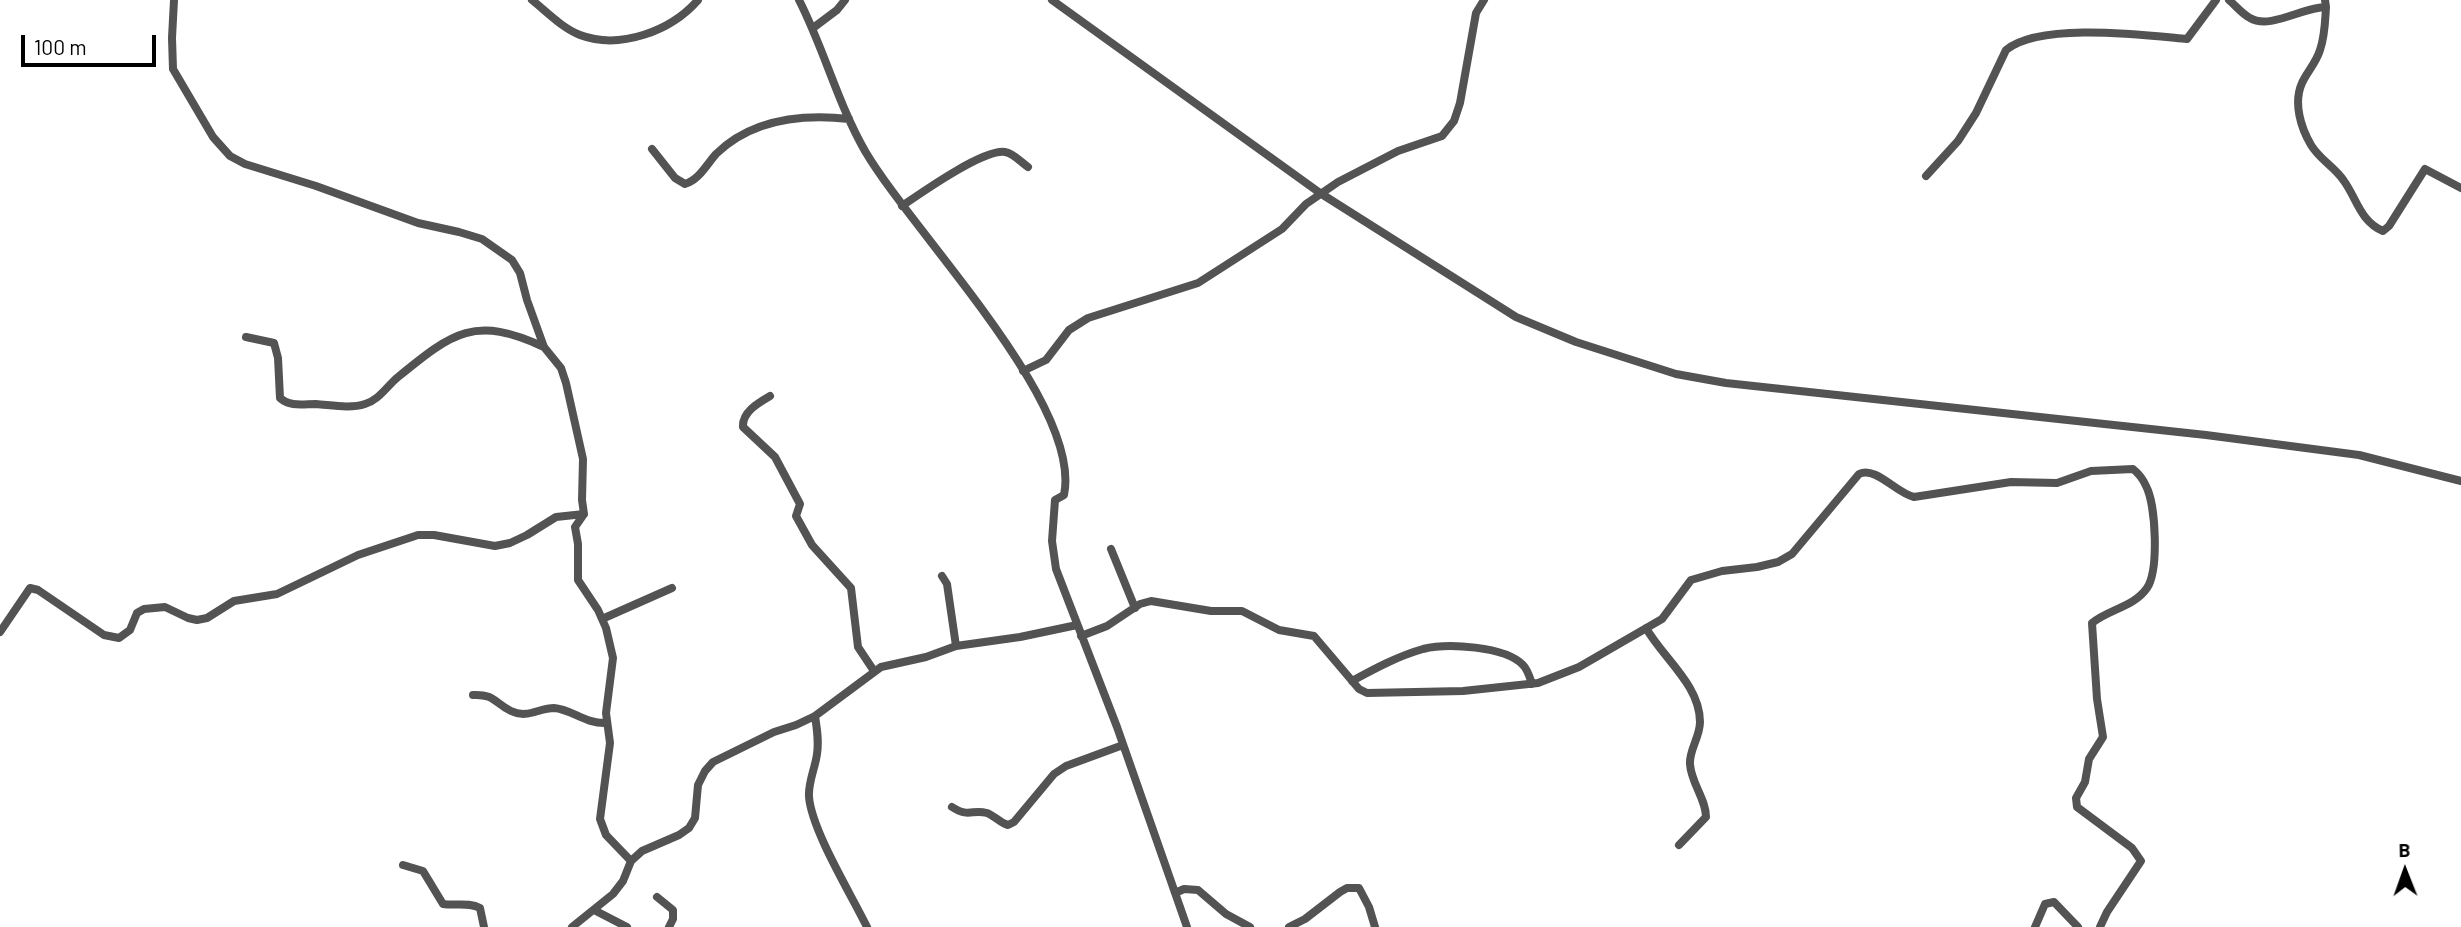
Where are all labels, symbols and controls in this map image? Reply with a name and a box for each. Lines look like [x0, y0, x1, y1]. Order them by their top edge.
scale bar [24, 21, 159, 65]
text: 100 m [34, 34, 87, 59]
north arrow [2370, 836, 2440, 906]
text: B [2399, 838, 2411, 861]

